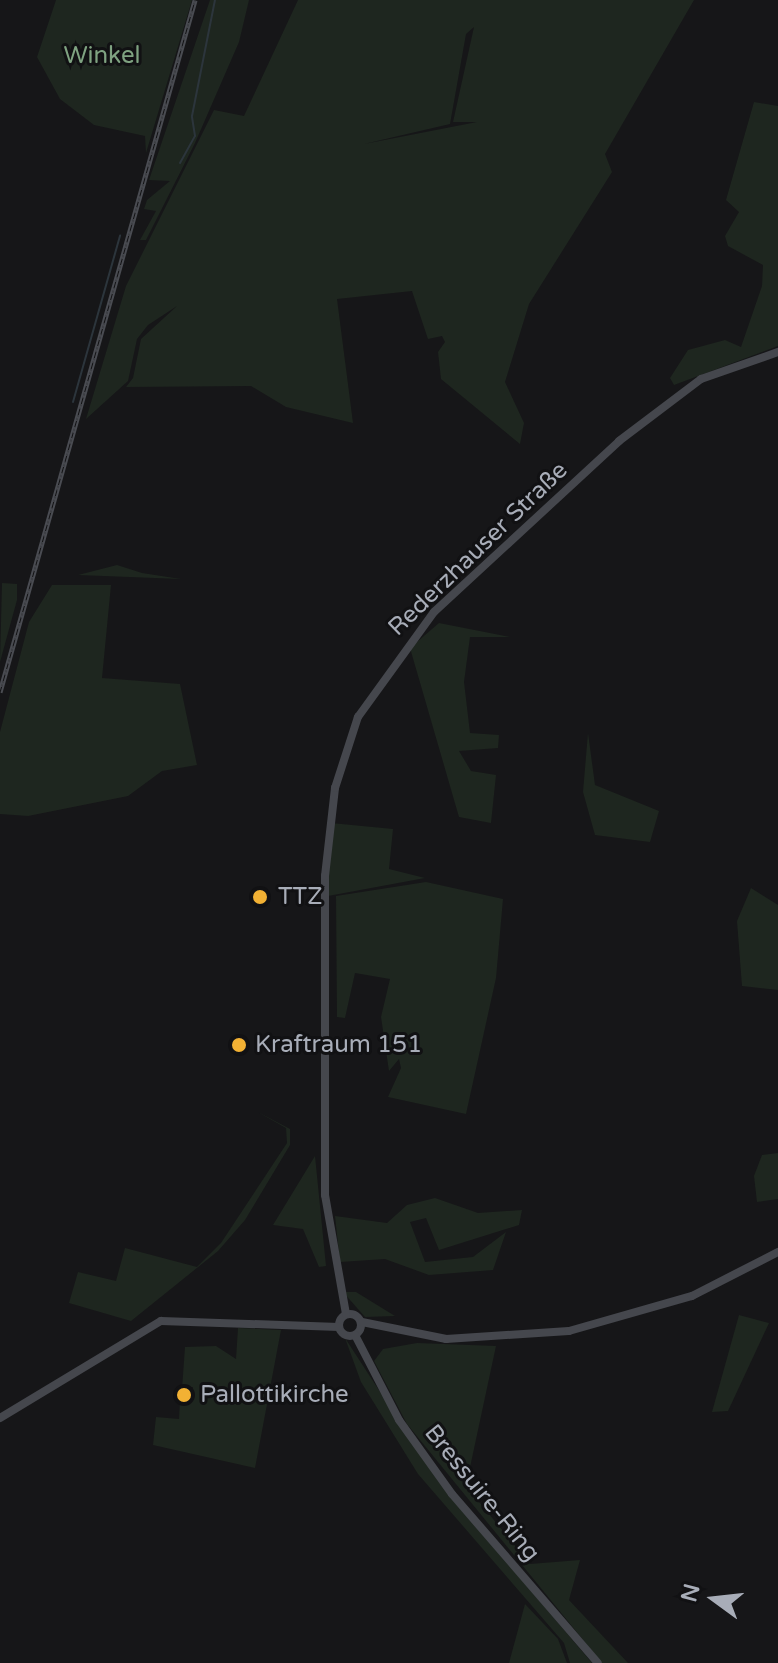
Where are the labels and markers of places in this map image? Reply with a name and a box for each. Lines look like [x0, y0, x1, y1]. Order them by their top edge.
place label: TTZ [278, 883, 323, 911]
marker: TTZ [249, 886, 271, 908]
place label: Kraftraum 151 [255, 1031, 422, 1059]
marker: Kraftraum 151 [230, 1036, 248, 1054]
place label: Pallottikirche [200, 1381, 349, 1409]
marker: Pallottikirche [175, 1386, 193, 1404]

